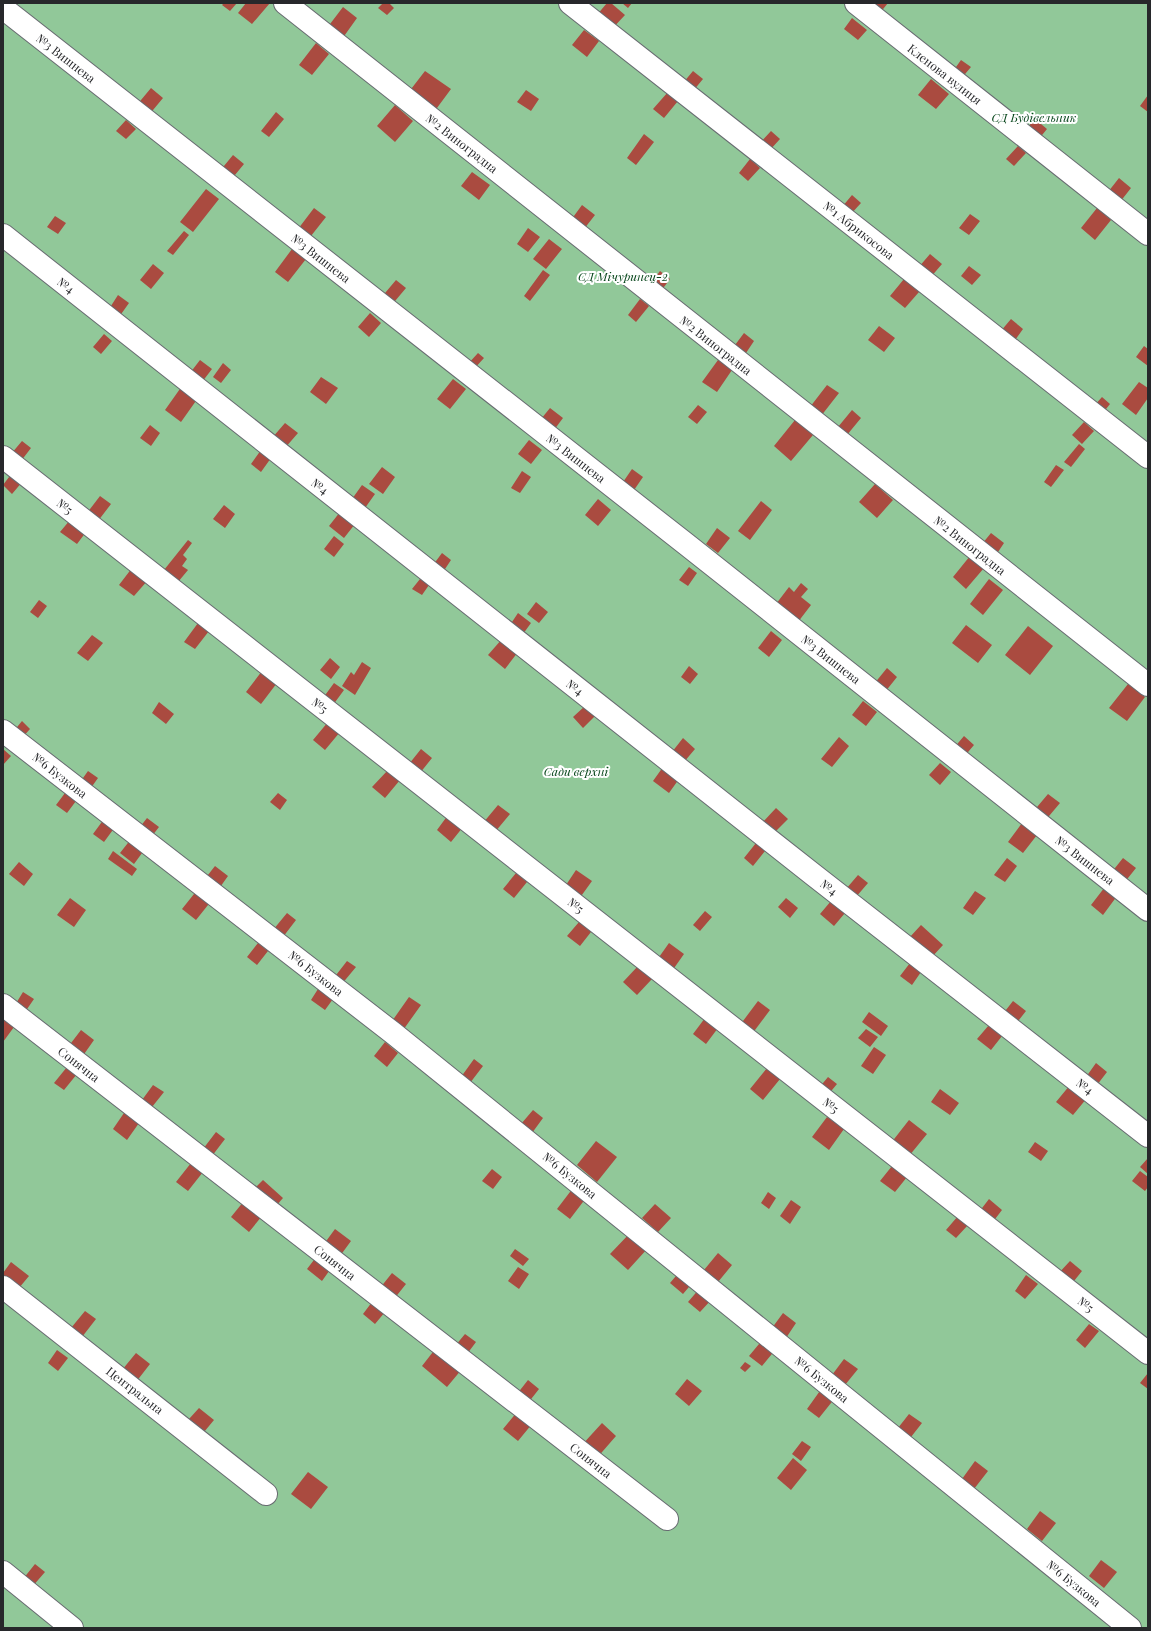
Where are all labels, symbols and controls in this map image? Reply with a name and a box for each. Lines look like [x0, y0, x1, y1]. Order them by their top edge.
street label: №3 Вишнева [33, 30, 99, 86]
street label: Кленова вулиця [905, 40, 986, 108]
park label: СД Будівельник [992, 109, 1077, 125]
street label: №2 Виноградна [423, 110, 501, 176]
street label: №1 Абрикосова [820, 197, 898, 263]
street label: №3 Вишнева [288, 230, 354, 286]
park label: СД Мічуринец-2 [578, 268, 668, 284]
street label: №4 [54, 273, 78, 297]
street label: №2 Виноградна [677, 312, 755, 378]
street label: №3 Вишнева [543, 430, 609, 486]
street label: №4 [308, 474, 332, 498]
street label: №5 [54, 495, 76, 517]
street label: №2 Виноградна [931, 512, 1009, 578]
street label: №3 Вишнева [798, 631, 864, 687]
street label: №4 [563, 675, 587, 699]
street label: №5 [309, 694, 331, 716]
street label: №6 Бузкова [29, 749, 91, 801]
park label: Сади верхні [544, 763, 609, 779]
street label: №3 Вишнева [1052, 832, 1118, 888]
street label: №4 [817, 875, 841, 899]
street label: №5 [565, 894, 587, 916]
street label: №6 Бузкова [285, 947, 347, 999]
street label: Сонячна [55, 1043, 103, 1085]
street label: №4 [1073, 1074, 1097, 1098]
street label: №5 [820, 1094, 842, 1116]
street label: №6 Бузкова [540, 1148, 600, 1202]
street label: Сонячна [311, 1241, 359, 1283]
street label: №5 [1075, 1293, 1097, 1315]
street label: №6 Бузкова [792, 1352, 852, 1406]
street label: Центральна [103, 1363, 167, 1417]
street label: Сонячна [567, 1439, 615, 1481]
street label: №6 Бузкова [1044, 1556, 1104, 1610]

